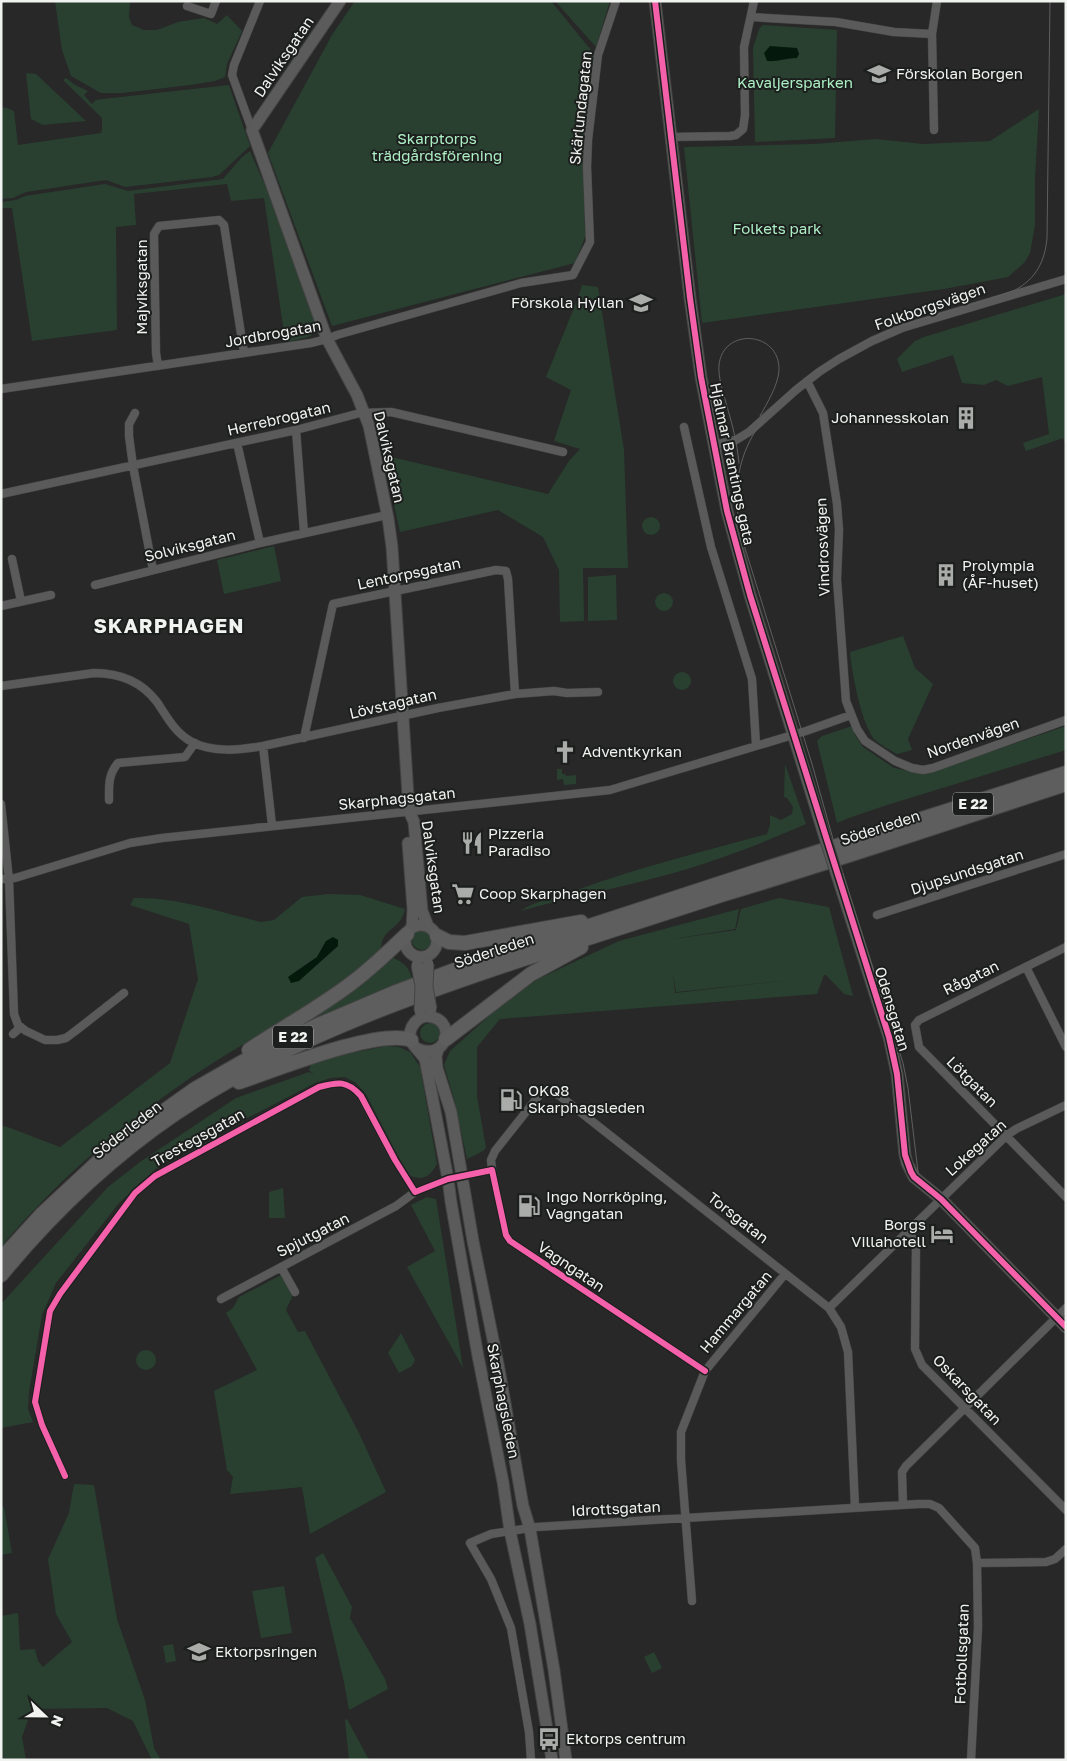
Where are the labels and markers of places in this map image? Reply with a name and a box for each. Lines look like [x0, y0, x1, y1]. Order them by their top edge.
school or university icon: Förskolan Borgen [866, 61, 892, 87]
place label: Förskolan Borgen [896, 64, 1023, 82]
school or university icon: Förskola Hyllan [628, 290, 654, 316]
place label: Förskola Hyllan [511, 293, 624, 311]
building icon: Johannesskolan [953, 405, 979, 431]
place label: Johannesskolan [831, 408, 949, 426]
place label: Prolympia (ÅF-huset) [962, 556, 1039, 591]
building icon: Prolympia (ÅF-huset) [933, 562, 959, 588]
church icon: Adventkyrkan [552, 739, 578, 765]
place label: Adventkyrkan [582, 742, 682, 760]
place label: Pizzeria Paradiso [488, 824, 551, 859]
restaurant icon: Pizzeria Paradiso [459, 830, 485, 856]
supermarket icon: Coop Skarphagen [450, 881, 476, 907]
place label: Coop Skarphagen [479, 884, 607, 902]
place label: OKQ8 Skarphagsleden [528, 1081, 645, 1116]
fuel station icon: OKQ8 Skarphagsleden [498, 1087, 524, 1113]
place label: Ingo Norrköping, Vagngatan [546, 1187, 667, 1222]
fuel station icon: Ingo Norrköping, Vagngatan [516, 1193, 542, 1219]
place label: Borgs Villahotell [851, 1215, 926, 1250]
hotel icon: Borgs Villahotell [929, 1221, 955, 1247]
school or university icon: Ektorpsringen [186, 1639, 212, 1665]
place label: Ektorpsringen [215, 1642, 317, 1660]
bus stop icon: Ektorps centrum [536, 1726, 562, 1752]
place label: Ektorps centrum [566, 1729, 686, 1747]

